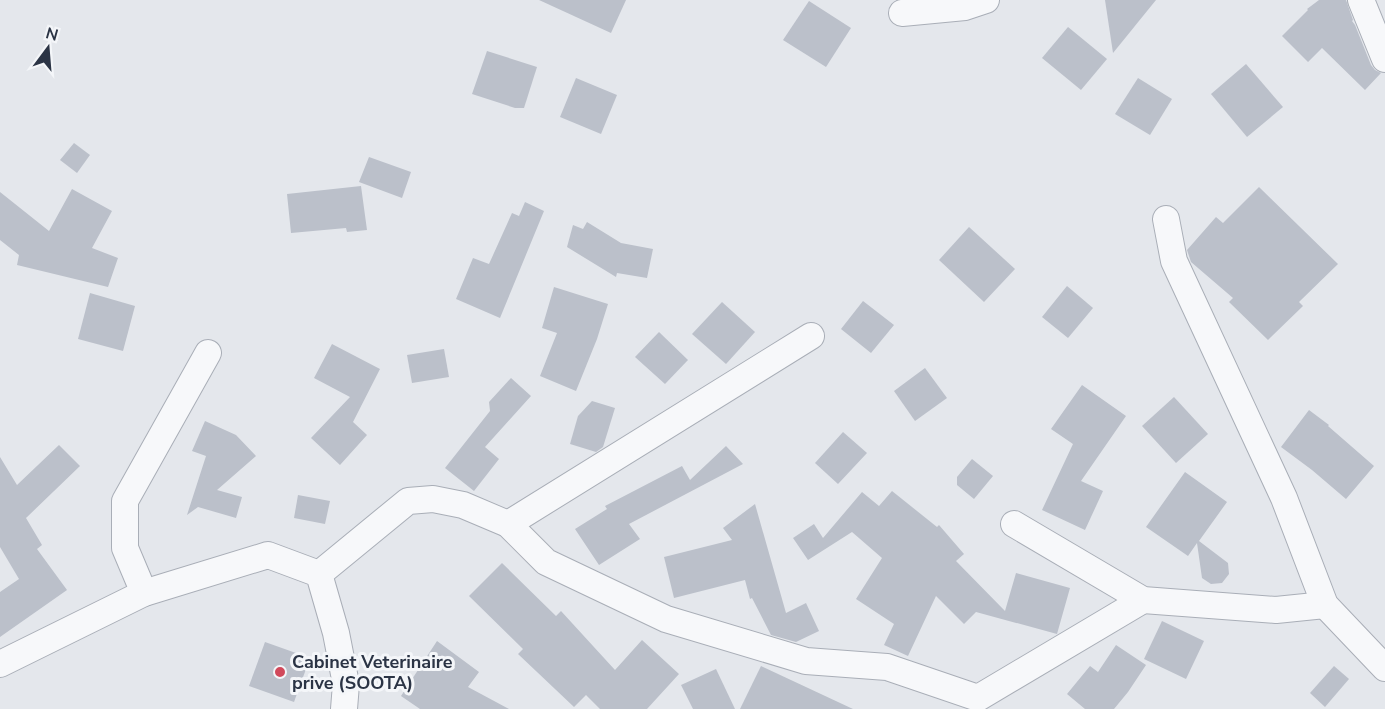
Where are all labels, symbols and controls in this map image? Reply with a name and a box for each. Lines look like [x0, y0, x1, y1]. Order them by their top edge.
north arrow [18, 18, 78, 78]
text: N [43, 22, 61, 47]
place label: Cabinet Veterinaire prive (SOOTA) [292, 650, 453, 695]
marker: Cabinet Veterinaire prive (SOOTA) [273, 665, 287, 679]

